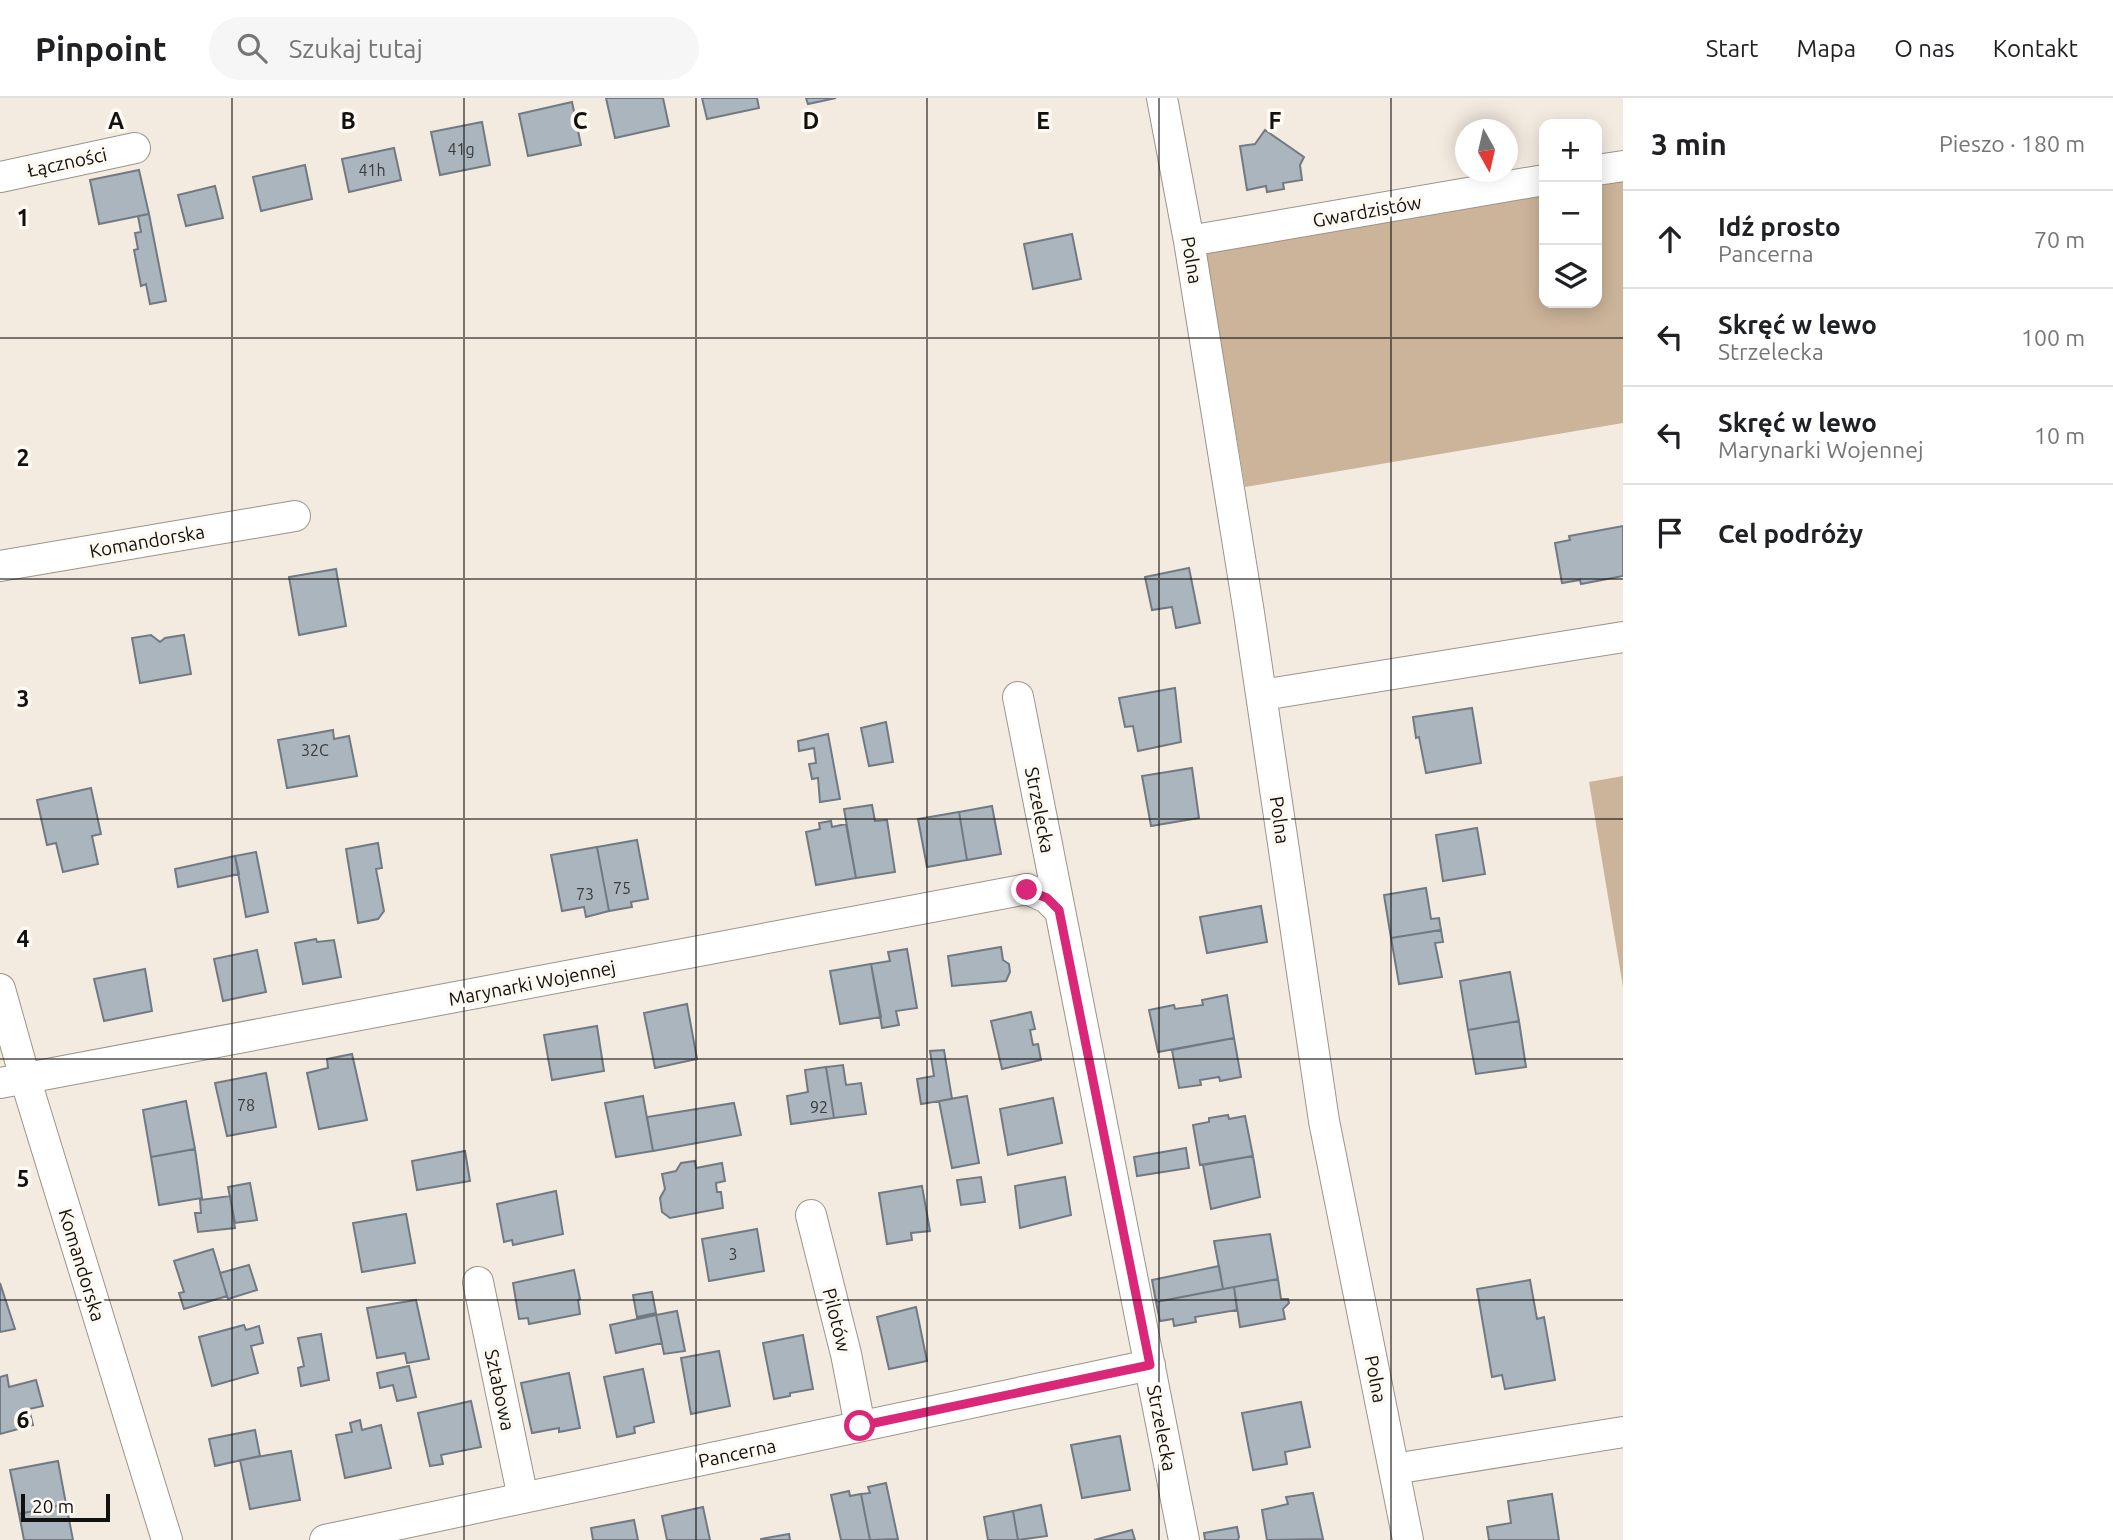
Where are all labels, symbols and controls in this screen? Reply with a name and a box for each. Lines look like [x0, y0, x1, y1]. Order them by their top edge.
search box [209, 17, 699, 80]
icon: search [233, 29, 271, 67]
text: Pinpoint [35, 30, 167, 67]
text: Szukaj tutaj [289, 34, 423, 63]
text: Start [1706, 35, 1759, 62]
text: Mapa [1797, 35, 1856, 62]
text: O nas [1894, 35, 1955, 62]
text: Kontakt [1993, 35, 2078, 62]
text: A [108, 108, 124, 133]
text: B [340, 108, 356, 133]
text: C [573, 108, 588, 133]
text: D [803, 108, 819, 133]
text: E [1036, 108, 1050, 133]
text: F [1269, 108, 1282, 133]
north arrow [1455, 119, 1518, 182]
map controls [1539, 119, 1602, 308]
button: + [1539, 119, 1602, 182]
text: 3 min [1651, 127, 1727, 161]
text: Pieszo · 180 m [1939, 131, 2085, 156]
house number: 41g [447, 140, 475, 158]
street label: Łączności [25, 143, 109, 181]
house number: 41h [358, 161, 386, 179]
button: − [1539, 182, 1602, 245]
street label: Gwardzistów [1311, 191, 1423, 231]
text: 1 [17, 205, 29, 230]
text: Idź prosto [1718, 212, 1841, 241]
icon: ahead [1651, 220, 1689, 258]
text: 70 m [2034, 227, 2085, 252]
street label: Polna [1177, 235, 1207, 285]
text: Pancerna [1718, 241, 1814, 266]
button: layers [1539, 245, 1602, 308]
text: Skręć w lewo [1718, 310, 1877, 339]
icon: left [1651, 318, 1689, 356]
text: 100 m [2021, 325, 2085, 350]
text: Strzelecka [1718, 339, 1824, 364]
text: Skręć w lewo [1718, 408, 1877, 437]
icon: left [1651, 416, 1689, 454]
text: 10 m [2034, 423, 2085, 448]
text: Marynarki Wojennej [1718, 437, 1923, 462]
text: 2 [17, 445, 29, 470]
icon: arrive [1651, 514, 1689, 552]
text: Cel podróży [1718, 519, 1863, 548]
street label: Komandorska [88, 520, 206, 562]
text: 3 [17, 686, 29, 711]
house number: 32C [301, 741, 329, 759]
street label: Strzelecka [1021, 765, 1059, 855]
street label: Polna [1266, 795, 1294, 845]
route end [1011, 874, 1042, 905]
house number: 75 [613, 879, 631, 897]
house number: 73 [576, 885, 594, 903]
text: 4 [17, 926, 30, 951]
street label: Marynarki Wojennej [447, 956, 617, 1010]
house number: 78 [237, 1096, 255, 1114]
house number: 92 [810, 1098, 828, 1116]
text: 5 [17, 1166, 29, 1191]
street label: Komandorska [54, 1206, 110, 1324]
house number: 3 [728, 1245, 738, 1263]
street label: Pilotów [818, 1286, 856, 1355]
street label: Sztabowa [481, 1347, 519, 1433]
street label: Polna [1361, 1353, 1391, 1405]
street label: Strzelecka [1143, 1383, 1181, 1473]
text: 6 [17, 1407, 30, 1432]
route start [844, 1410, 875, 1441]
street label: Pancerna [696, 1434, 778, 1472]
scale bar [21, 1491, 110, 1523]
text: 20 m [32, 1495, 74, 1517]

